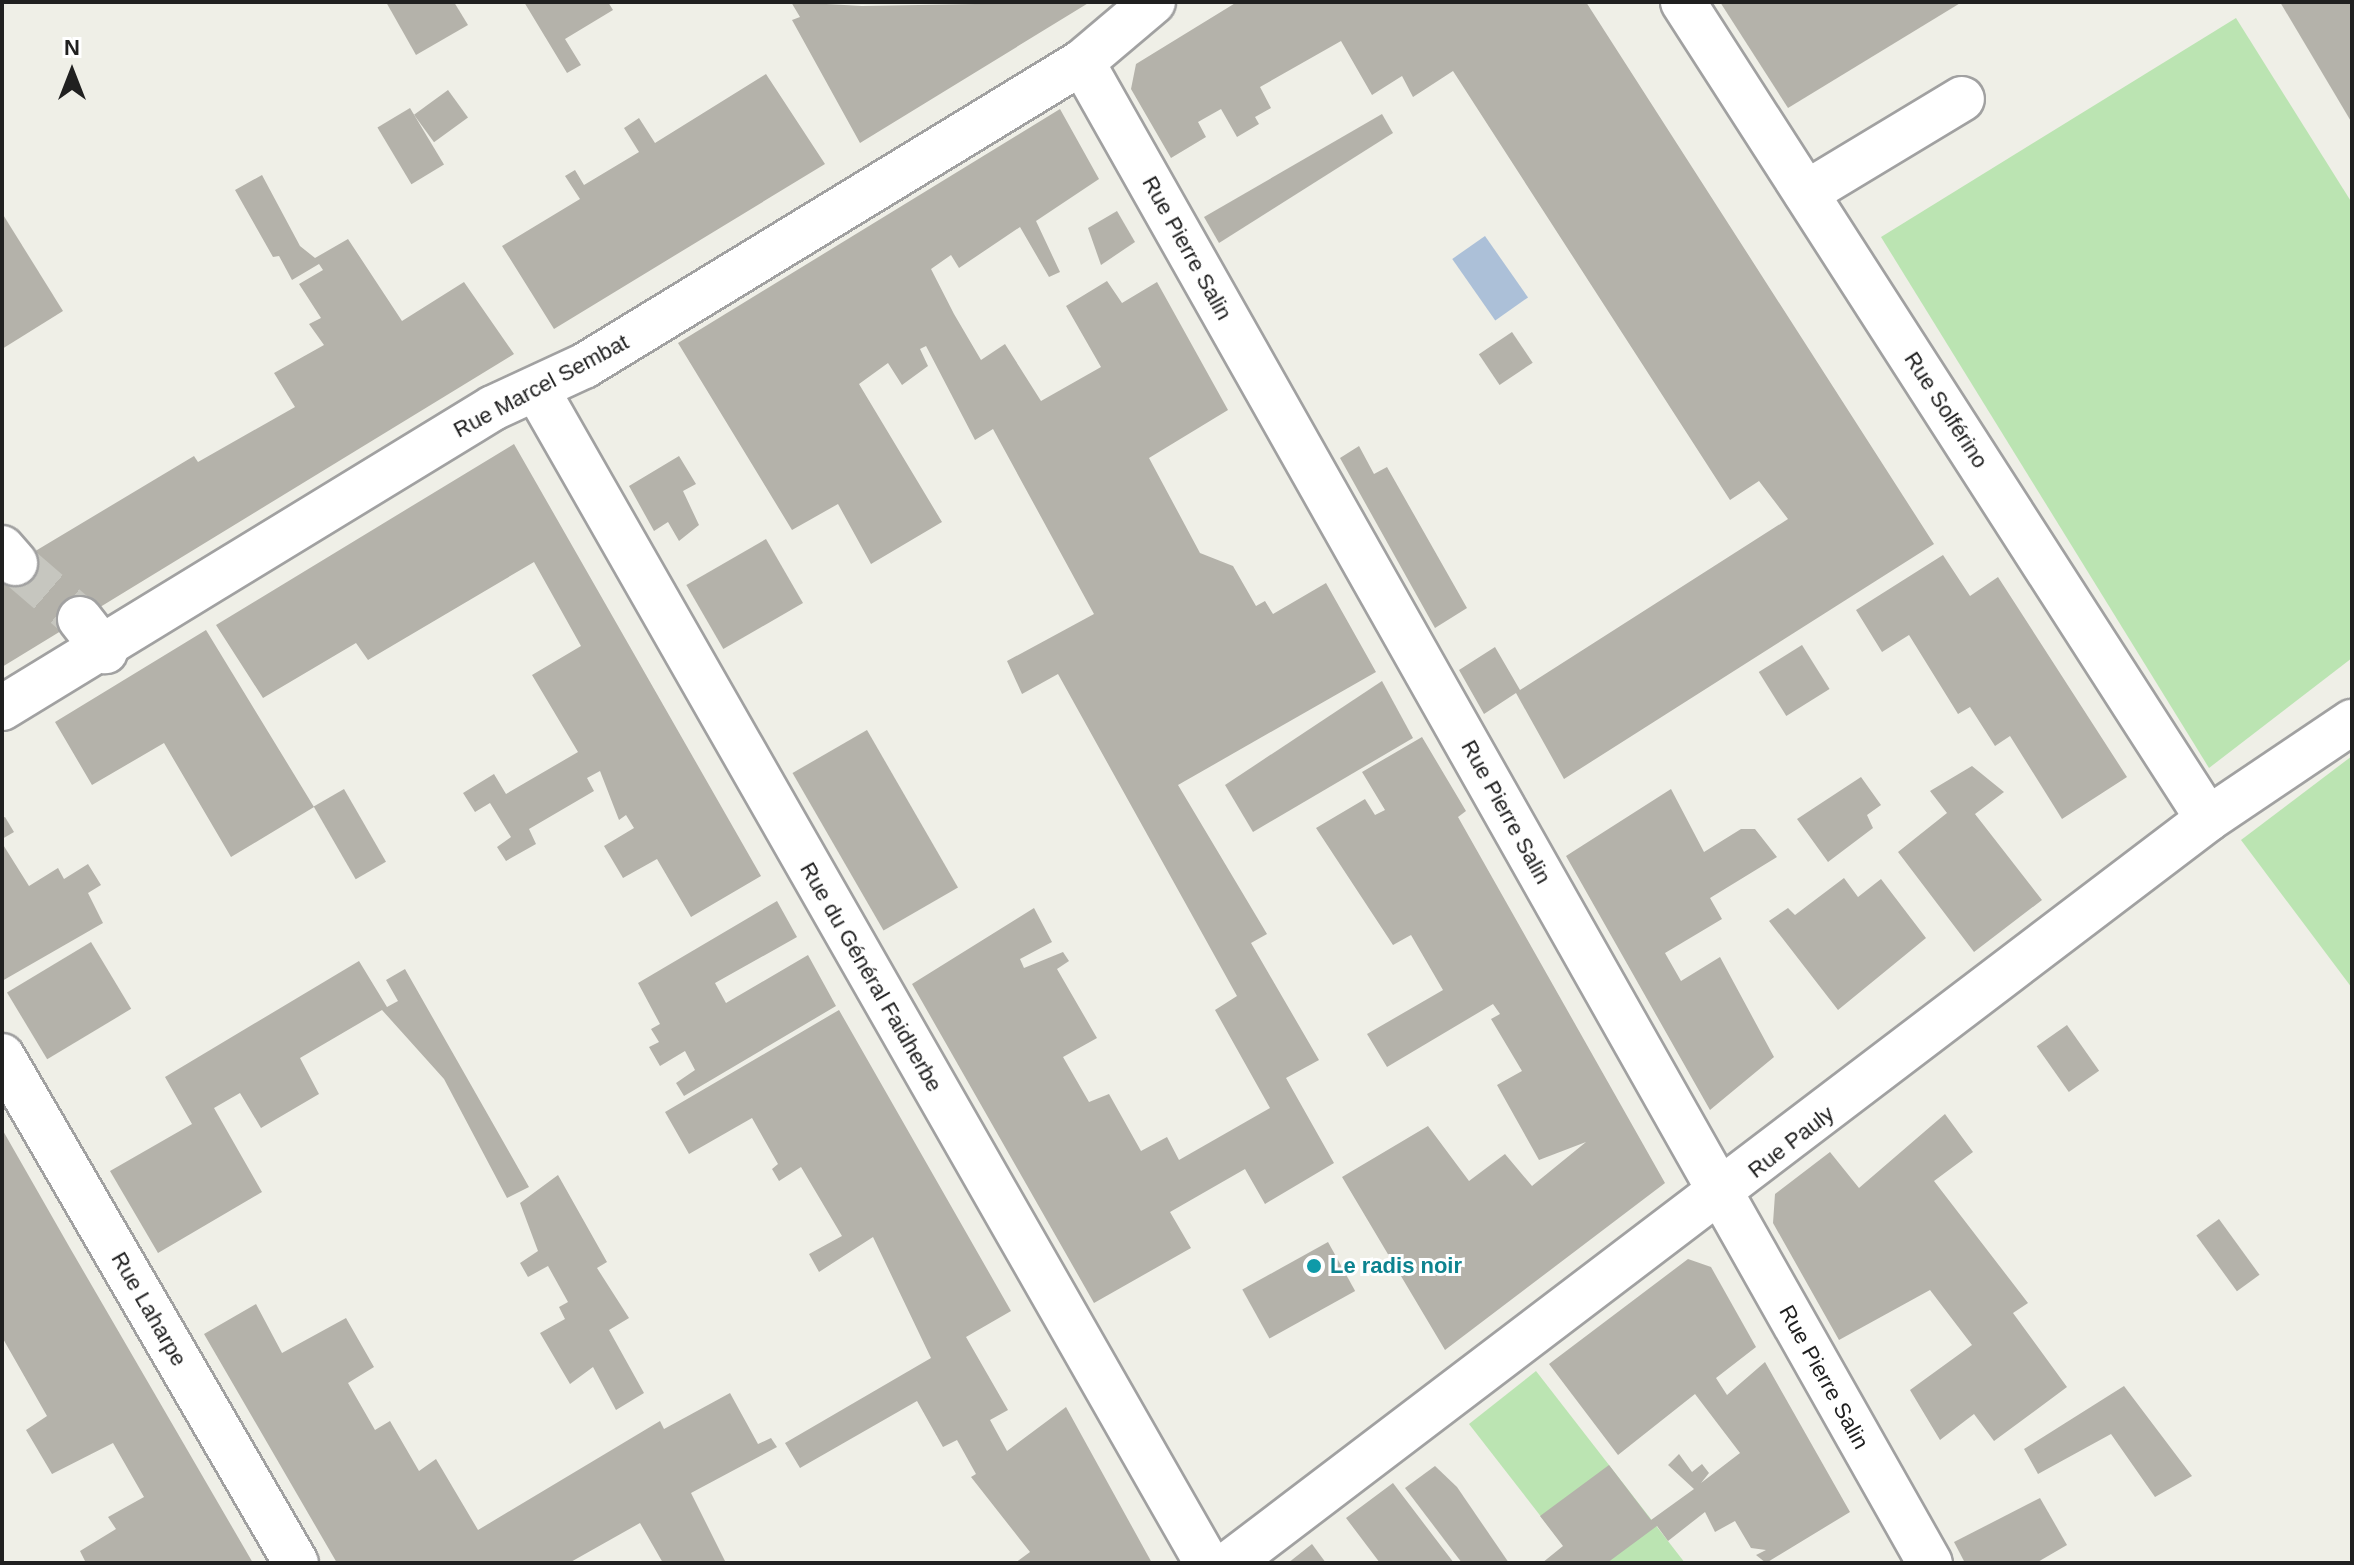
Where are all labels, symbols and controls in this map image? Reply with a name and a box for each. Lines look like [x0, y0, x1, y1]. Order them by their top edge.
north arrow [32, 32, 112, 112]
text: N [64, 35, 80, 60]
street label: Rue Pierre Salin [1137, 172, 1237, 324]
street label: Rue Marcel Sembat [449, 329, 633, 443]
street label: Rue Solférino [1899, 347, 1993, 473]
street label: Rue Pierre Salin [1456, 736, 1556, 888]
street label: Rue du Général Faidherbe [794, 858, 948, 1096]
street label: Rue Pauly [1743, 1100, 1839, 1184]
street label: Rue Laharpe [106, 1247, 192, 1371]
place label: Le radis noir [1330, 1253, 1462, 1279]
marker: Le radis noir [1305, 1257, 1323, 1275]
street label: Rue Pierre Salin [1774, 1301, 1874, 1453]

